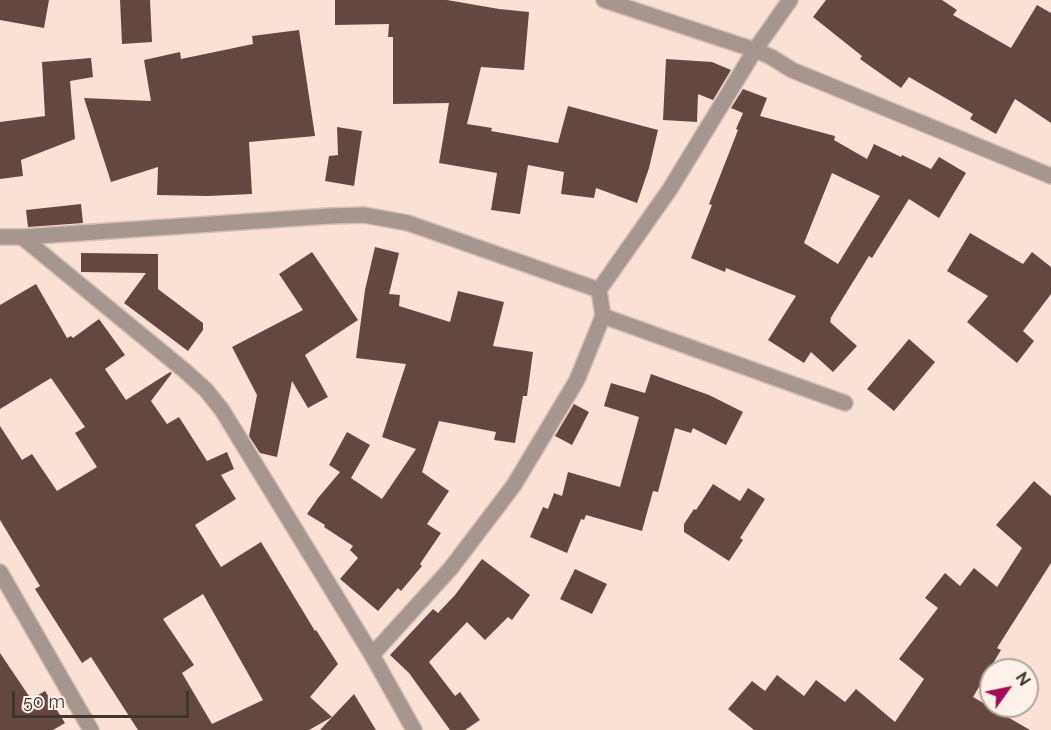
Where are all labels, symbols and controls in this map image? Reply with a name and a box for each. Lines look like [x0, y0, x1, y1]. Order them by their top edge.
north arrow [979, 658, 1039, 718]
text: N [1012, 669, 1034, 689]
scale bar [15, 679, 192, 717]
text: 50 m [23, 691, 65, 712]

